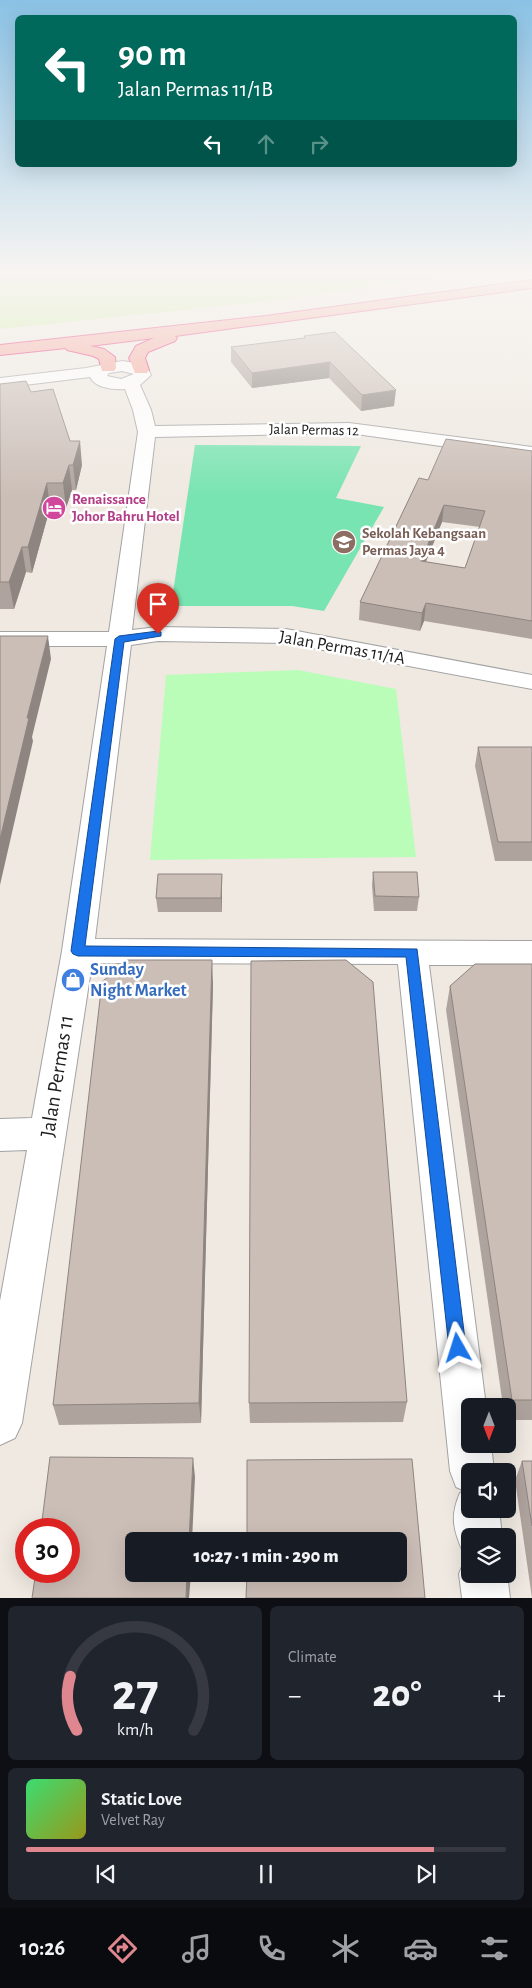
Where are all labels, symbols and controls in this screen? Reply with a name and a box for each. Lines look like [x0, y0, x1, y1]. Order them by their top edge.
icon: left [35, 35, 100, 100]
text: 90 m [118, 37, 187, 72]
text: Jalan Permas 11/1B [118, 78, 273, 100]
icon: left [199, 130, 227, 158]
icon: ahead [252, 130, 280, 158]
icon: right [305, 130, 333, 158]
street label: Jalan Permas 12 [269, 422, 359, 438]
place label: Renaissance Johor Bahru Hotel [72, 492, 180, 524]
hotel icon: Renaissance Johor Bahru Hotel [41, 495, 67, 521]
place label: Sekolah Kebangsaan Permas Jaya 4 [362, 526, 486, 558]
school or university icon: Sekolah Kebangsaan Permas Jaya 4 [331, 529, 357, 555]
pin [137, 583, 179, 634]
icon: arrive [144, 590, 172, 618]
street label: Jalan Permas 11/1A [278, 628, 407, 668]
place label: Sunday Night Market [90, 961, 187, 1000]
shop icon: Sunday Night Market [60, 967, 86, 993]
street label: Jalan Permas 11 [37, 1013, 77, 1139]
position arrow [431, 1321, 483, 1373]
north arrow [461, 1398, 516, 1452]
map controls [461, 1398, 516, 1583]
button: sound [461, 1463, 516, 1518]
speed limit sign: 30 [15, 1518, 80, 1583]
button: layers [461, 1528, 516, 1583]
text: 10:27 · 1 min · 290 m [193, 1547, 339, 1566]
text: Climate [288, 1649, 337, 1665]
text: 27 [112, 1667, 158, 1719]
text: 20° [373, 1676, 421, 1714]
text: − [288, 1682, 301, 1710]
text: + [493, 1682, 506, 1710]
text: km/h [117, 1721, 153, 1739]
text: Static Love [101, 1790, 182, 1809]
text: Velvet Ray [101, 1812, 165, 1828]
icon: previous [92, 1860, 120, 1888]
icon: pause [252, 1860, 280, 1888]
icon: next [412, 1860, 440, 1888]
icon: directions [105, 1931, 140, 1966]
icon: music [179, 1931, 214, 1966]
icon: phone [254, 1931, 289, 1966]
icon: climate [328, 1931, 363, 1966]
icon: car [403, 1931, 438, 1966]
icon: filters [477, 1931, 512, 1966]
text: 10:26 [20, 1937, 65, 1959]

